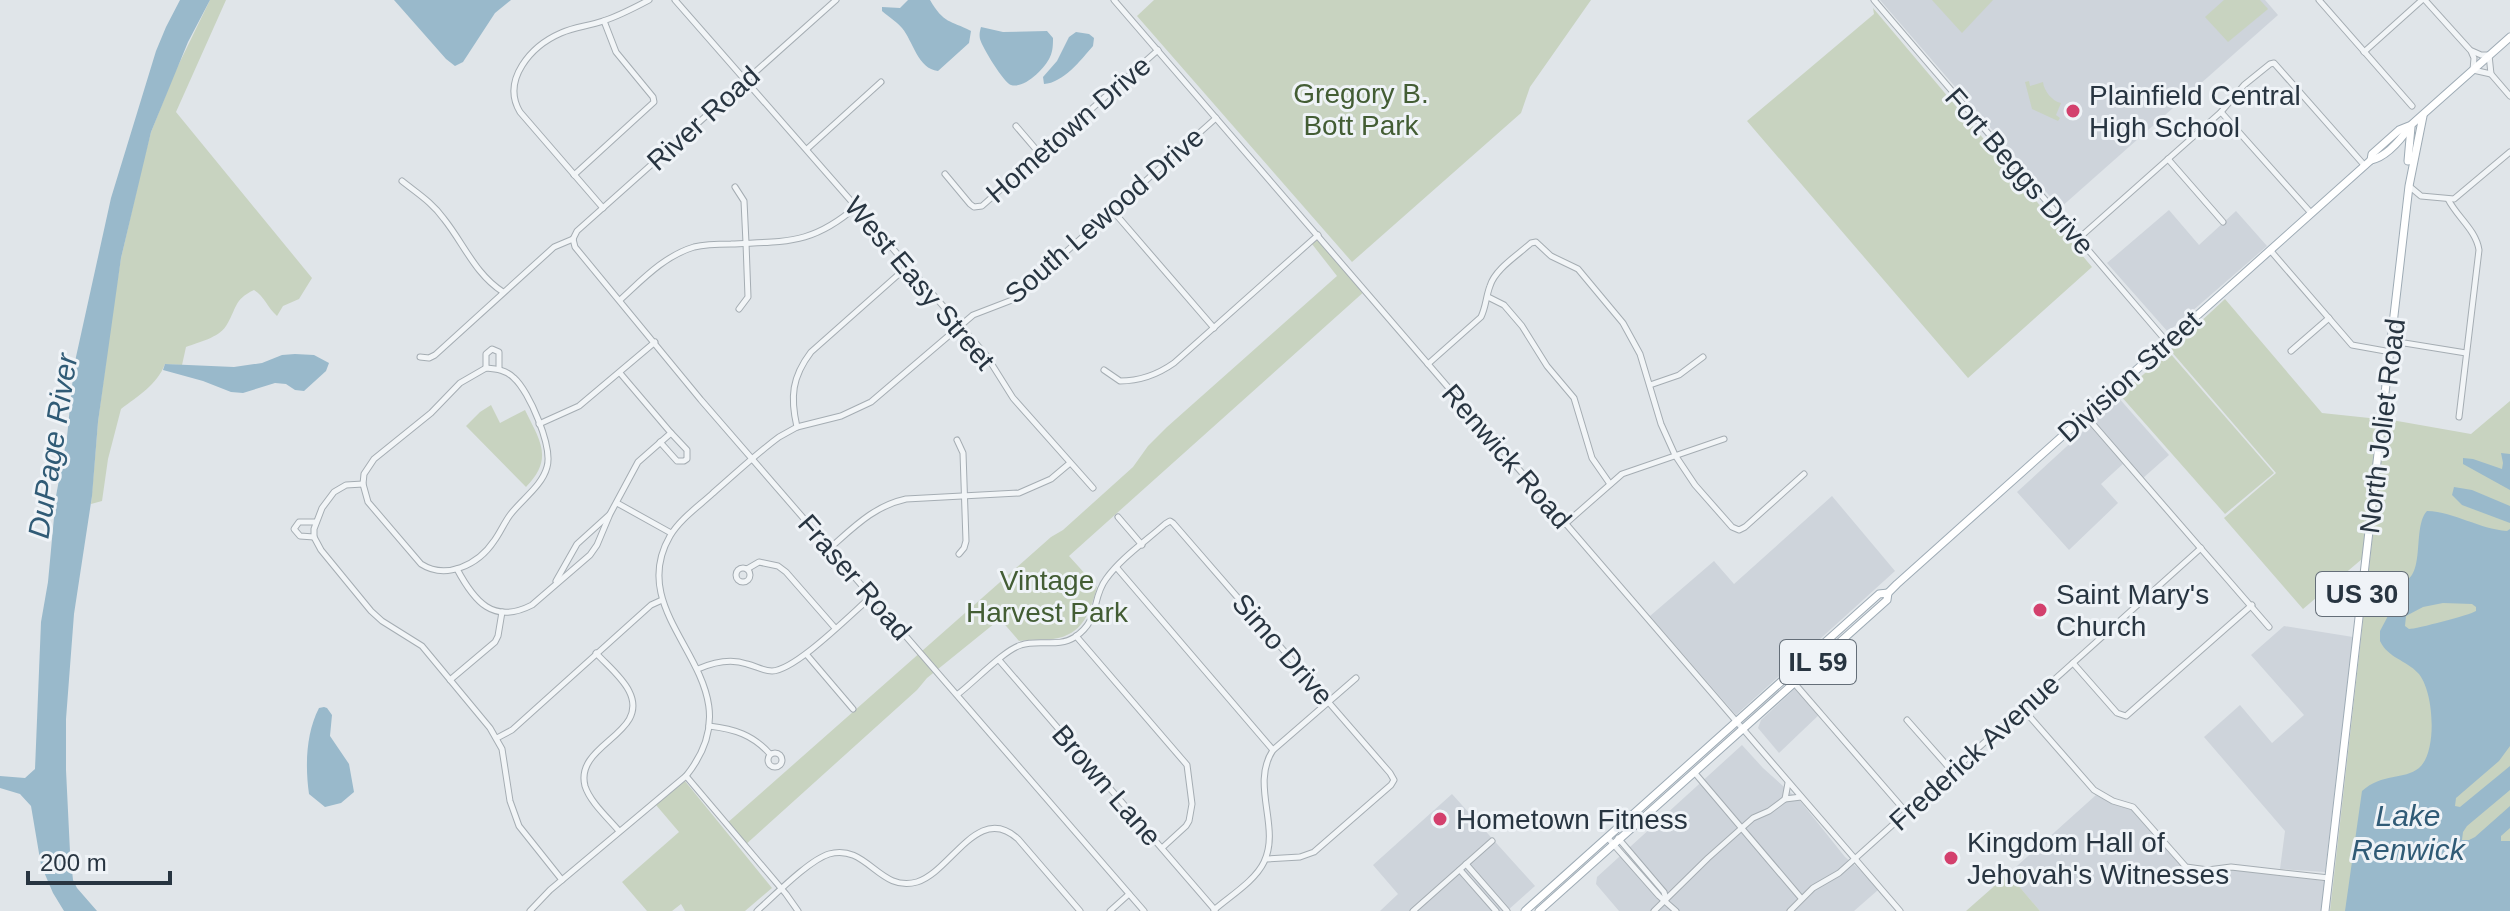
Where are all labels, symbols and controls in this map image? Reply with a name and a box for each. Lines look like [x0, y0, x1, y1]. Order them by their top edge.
street label: Hometown Drive [980, 50, 1157, 209]
street label: River Road [641, 60, 766, 177]
park label: Gregory B. Bott Park [1293, 78, 1429, 141]
place label: Plainfield Central High School [2089, 80, 2301, 143]
street label: Fort Beggs Drive [1939, 82, 2100, 261]
marker: Plainfield Central High School [2064, 102, 2082, 120]
street label: South Lewood Drive [999, 121, 1210, 310]
street label: West Easy Street [838, 191, 1001, 376]
street label: Division Street [2052, 304, 2207, 448]
street label: North Joliet Road [2354, 317, 2411, 535]
water label: DuPage River [22, 350, 84, 541]
street label: Renwick Road [1436, 378, 1578, 535]
street label: Fraser Road [792, 508, 917, 646]
park label: Vintage Harvest Park [966, 565, 1129, 628]
road number: US 30 [2316, 572, 2408, 616]
place label: Saint Mary's Church [2056, 579, 2209, 642]
street label: Simo Drive [1226, 587, 1339, 711]
marker: Saint Mary's Church [2031, 601, 2049, 619]
road number: IL 59 [1780, 640, 1856, 684]
street label: Frederick Avenue [1883, 668, 2065, 837]
street label: Brown Lane [1046, 719, 1167, 852]
water label: Lake Renwick [2351, 799, 2467, 866]
place label: Hometown Fitness [1456, 804, 1688, 835]
marker: Hometown Fitness [1431, 810, 1449, 828]
place label: Kingdom Hall of Jehovah's Witnesses [1967, 827, 2229, 890]
scale bar [28, 835, 170, 885]
text: 200 m [40, 849, 107, 876]
marker: Kingdom Hall of Jehovah's Witnesses [1942, 849, 1960, 867]

